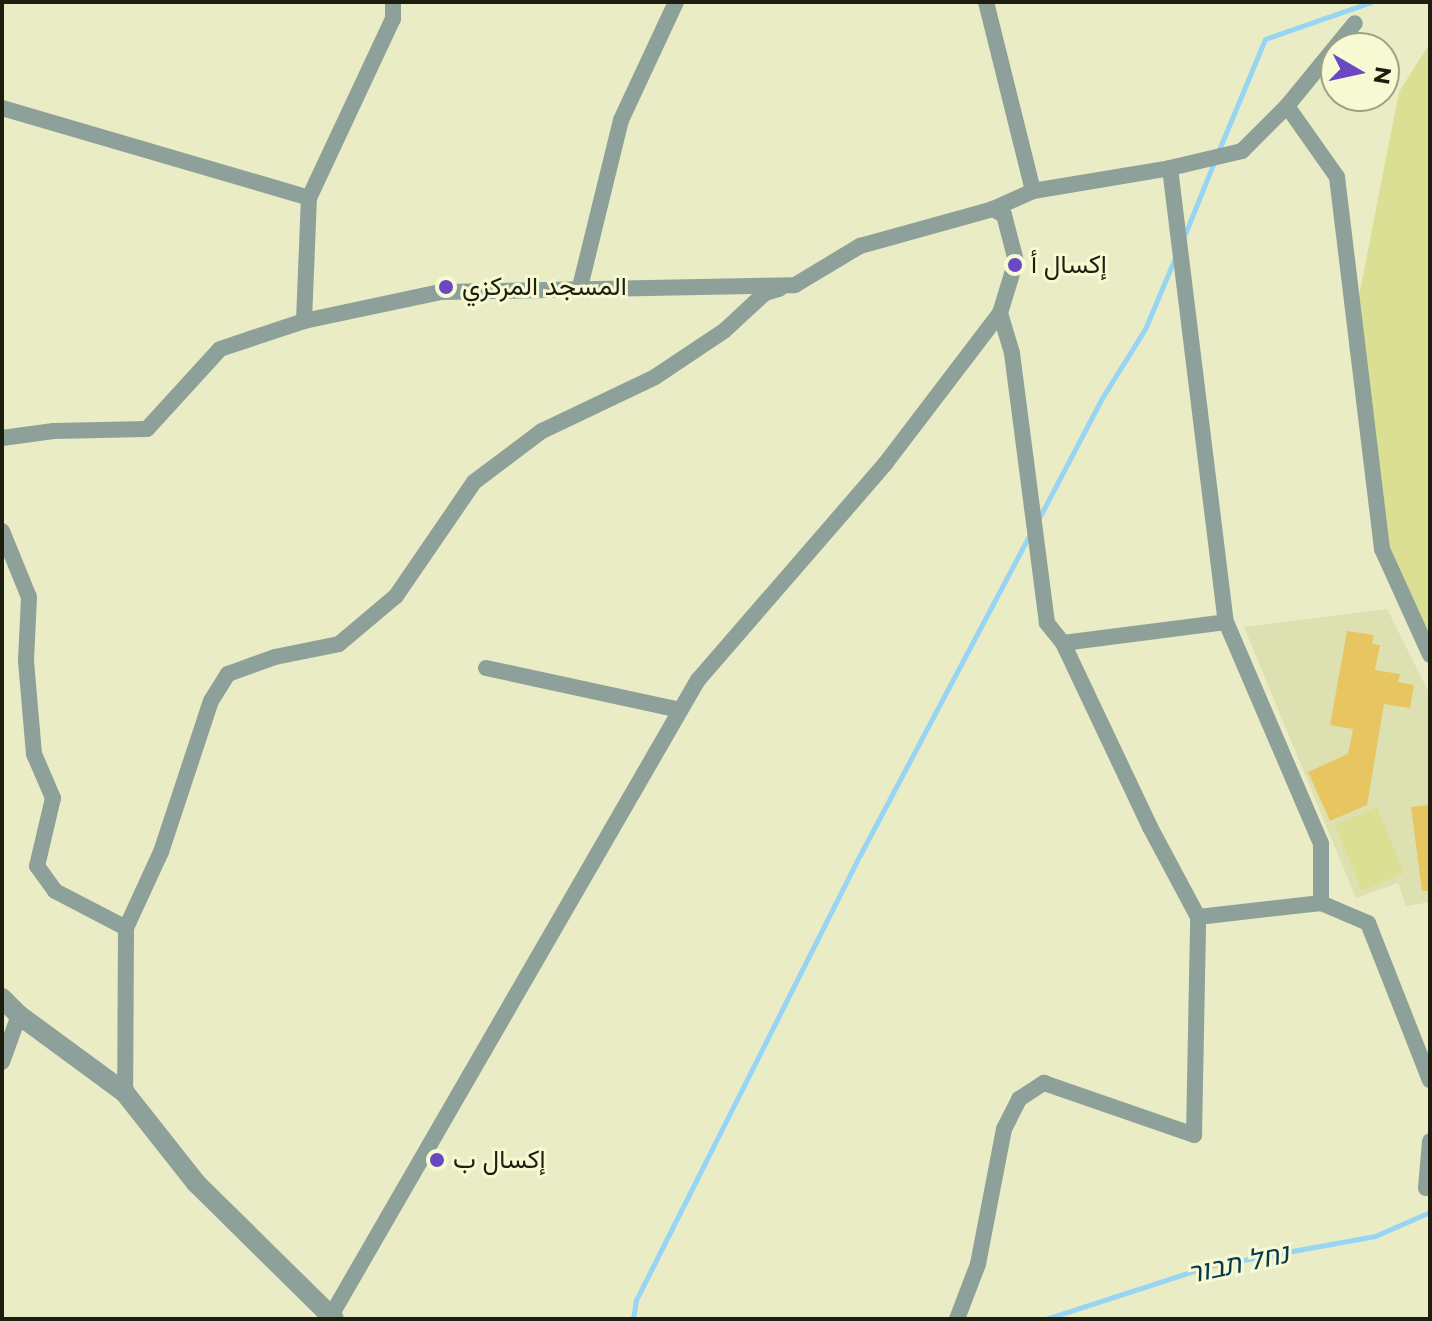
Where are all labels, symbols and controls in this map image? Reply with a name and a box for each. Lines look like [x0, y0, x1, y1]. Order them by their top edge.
north arrow [1320, 32, 1400, 112]
text: N [1367, 65, 1397, 86]
place label: إكسال أ [1031, 249, 1107, 281]
marker: إكسال أ [1006, 256, 1024, 274]
place label: المسجد المركزي [462, 271, 627, 303]
marker: المسجد المركزي [437, 278, 455, 296]
place label: إكسال ب [453, 1144, 546, 1176]
marker: إكسال ب [428, 1151, 446, 1169]
water label: נחל תבור [1184, 1236, 1292, 1290]

